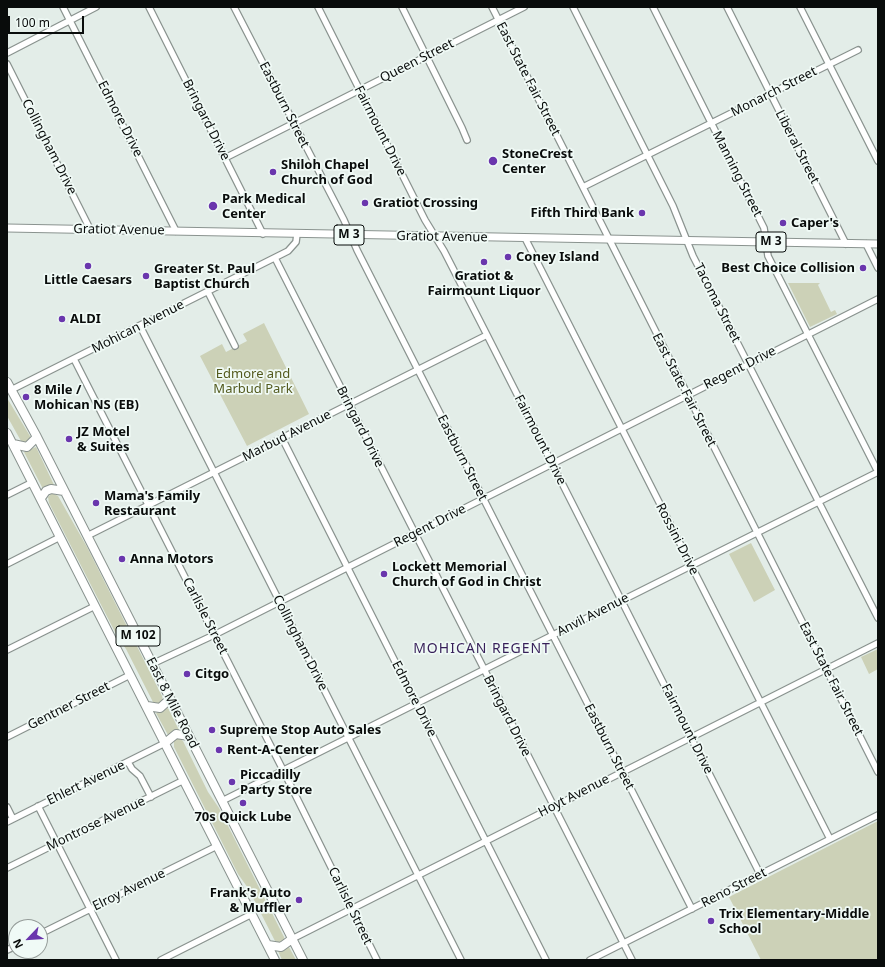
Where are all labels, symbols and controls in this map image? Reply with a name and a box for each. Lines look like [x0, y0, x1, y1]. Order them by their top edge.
scale bar [10, 8, 86, 34]
text: 100 m [15, 14, 50, 31]
street label: East State Fair Street [492, 19, 564, 139]
street label: Queen Street [378, 36, 456, 86]
street label: Eastburn Street [256, 59, 312, 151]
street label: Monarch Street [729, 64, 819, 120]
street label: Bringard Drive [179, 77, 233, 163]
street label: Edmore Drive [94, 78, 146, 160]
street label: Fairmount Drive [351, 83, 409, 179]
street label: Collingham Drive [18, 97, 80, 197]
street label: Liberal Street [772, 107, 822, 187]
street label: Manning Street [709, 128, 765, 220]
place label: StoneCrest Center [502, 146, 573, 177]
marker: StoneCrest Center [487, 155, 499, 167]
place label: Shiloh Chapel Church of God [281, 157, 373, 188]
marker: Shiloh Chapel Church of God [268, 167, 278, 177]
place label: Park Medical Center [222, 191, 306, 222]
place label: Gratiot Crossing [373, 195, 478, 211]
marker: Gratiot Crossing [360, 198, 370, 208]
marker: Park Medical Center [207, 200, 219, 212]
place label: Fifth Third Bank [531, 205, 634, 221]
marker: Fifth Third Bank [637, 208, 647, 218]
place label: Caper's [791, 215, 839, 231]
marker: Caper's [778, 218, 788, 228]
street label: Gratiot Avenue [73, 221, 165, 239]
road number: M 3 [334, 225, 364, 245]
street label: Gratiot Avenue [396, 228, 488, 246]
road number: M 3 [756, 232, 786, 252]
place label: Coney Island [516, 249, 599, 265]
marker: Coney Island [503, 252, 513, 262]
marker: Gratiot & Fairmount Liquor [479, 257, 489, 267]
place label: Best Choice Collision [721, 260, 855, 276]
marker: Little Caesars [83, 261, 93, 271]
place label: Greater St. Paul Baptist Church [154, 261, 255, 292]
street label: Tacoma Street [690, 261, 744, 345]
marker: Best Choice Collision [858, 263, 868, 273]
place label: Gratiot & Fairmount Liquor [427, 268, 541, 299]
marker: Greater St. Paul Baptist Church [141, 271, 151, 281]
place label: Little Caesars [44, 272, 132, 288]
street label: Mohican Avenue [89, 297, 187, 357]
place label: ALDI [70, 311, 101, 327]
marker: ALDI [57, 314, 67, 324]
street label: East State Fair Street [648, 330, 720, 450]
street label: Regent Drive [701, 343, 779, 393]
park label: Edmore and Marbud Park [213, 366, 293, 397]
place label: 8 Mile / Mohican NS (EB) [34, 382, 139, 413]
street label: Bringard Drive [333, 384, 387, 470]
marker: 8 Mile / Mohican NS (EB) [21, 392, 31, 402]
street label: Fairmount Drive [511, 392, 569, 488]
street label: Marbud Avenue [240, 407, 334, 465]
street label: Eastburn Street [434, 412, 490, 504]
place label: JZ Motel & Suites [77, 424, 130, 455]
marker: JZ Motel & Suites [64, 434, 74, 444]
place label: Mama's Family Restaurant [104, 488, 200, 519]
marker: Mama's Family Restaurant [91, 498, 101, 508]
street label: Rossini Drive [652, 500, 702, 578]
street label: Regent Drive [391, 501, 469, 551]
place label: Anna Motors [130, 551, 214, 567]
marker: Anna Motors [117, 554, 127, 564]
place label: Lockett Memorial Church of God in Christ [392, 559, 541, 590]
marker: Lockett Memorial Church of God in Christ [379, 569, 389, 579]
street label: Carlisle Street [179, 575, 231, 657]
street label: Anvil Avenue [554, 590, 632, 640]
street label: Collingham Drive [269, 593, 331, 693]
street label: East State Fair Street [795, 619, 867, 739]
road number: M 102 [116, 626, 160, 646]
district label: MOHICAN REGENT [413, 641, 551, 657]
street label: East 8 Mile Road [142, 655, 202, 751]
street label: Edmore Drive [388, 658, 440, 740]
place label: Citgo [195, 666, 229, 682]
marker: Citgo [182, 669, 192, 679]
street label: Bringard Drive [480, 673, 534, 759]
street label: Gentner Street [25, 679, 113, 733]
street label: Fairmount Drive [658, 681, 716, 777]
street label: Eastburn Street [581, 701, 637, 793]
place label: Supreme Stop Auto Sales [220, 722, 381, 738]
marker: Supreme Stop Auto Sales [207, 725, 217, 735]
place label: Rent-A-Center [227, 742, 318, 758]
marker: Rent-A-Center [214, 745, 224, 755]
street label: Ehlert Avenue [44, 757, 128, 809]
place label: Piccadilly Party Store [240, 767, 312, 798]
street label: Hoyt Avenue [536, 771, 612, 821]
marker: Piccadilly Party Store [227, 777, 237, 787]
street label: Montrose Avenue [44, 793, 148, 855]
marker: 70s Quick Lube [238, 798, 248, 808]
place label: 70s Quick Lube [194, 809, 292, 825]
street label: Carlisle Street [325, 865, 375, 947]
street label: Reno Street [699, 865, 769, 911]
street label: Elroy Avenue [90, 866, 168, 914]
place label: Frank's Auto & Muffler [210, 885, 291, 916]
marker: Frank's Auto & Muffler [294, 895, 304, 905]
place label: Trix Elementary-Middle School [719, 906, 869, 937]
marker: Trix Elementary-Middle School [706, 916, 716, 926]
north arrow [8, 919, 48, 959]
text: N [9, 937, 26, 951]

